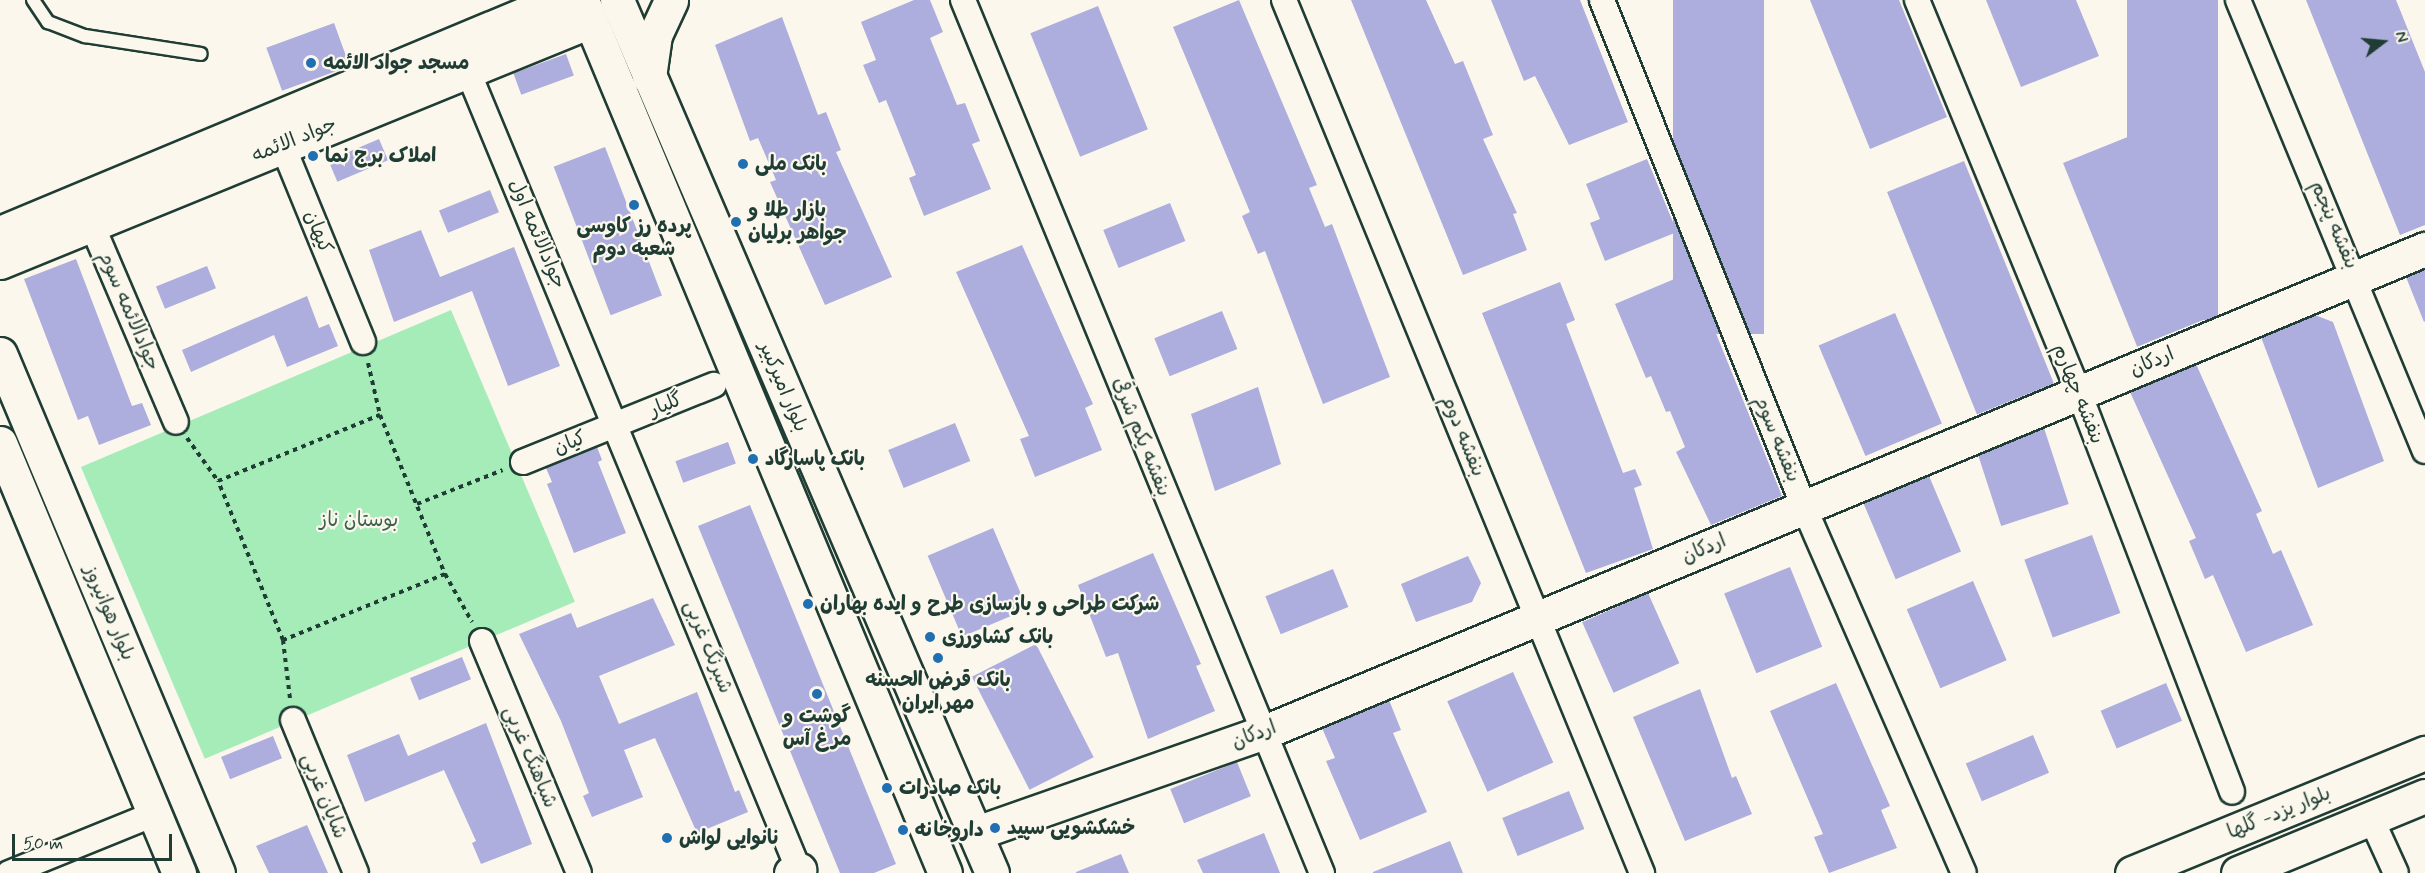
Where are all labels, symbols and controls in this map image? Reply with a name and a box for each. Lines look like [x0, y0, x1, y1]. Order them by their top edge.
north arrow [2353, 12, 2413, 72]
text: N [2389, 29, 2412, 45]
place label: مسجد جواد الائمه [323, 51, 469, 75]
marker: مسجد جواد الائمه [304, 56, 318, 70]
street label: جواد الائمه [248, 112, 340, 168]
place label: املاک برج نما [325, 144, 436, 168]
marker: املاک برج نما [306, 149, 320, 163]
place label: بانک ملی [755, 152, 827, 176]
marker: بانک ملی [736, 157, 750, 171]
street label: جوادالائمه اول [503, 176, 571, 292]
street label: بنفشه پنجم [2305, 177, 2363, 273]
marker: پرده رز کاوسی شعبه دوم [627, 198, 641, 212]
place label: بازار طلا و جواهر برلیان [748, 198, 847, 245]
street label: کیهان [299, 207, 337, 257]
place label: پرده رز کاوسی شعبه دوم [577, 214, 691, 261]
marker: بازار طلا و جواهر برلیان [729, 215, 743, 229]
street label: جوادالائمه سوم [93, 248, 165, 374]
street label: بلوار امیرکبیر [753, 338, 813, 436]
street label: بنفشه چهارم [2047, 340, 2109, 448]
street label: اردکان [2126, 342, 2178, 382]
street label: بنفشه یکم شرقی [1106, 374, 1176, 500]
street label: گلیار [646, 388, 686, 422]
street label: بنفشه دوم [1436, 392, 1490, 480]
street label: بنفشه سوم [1749, 392, 1805, 486]
street label: کیان [550, 426, 590, 460]
place label: بانک پاسارگاد [765, 447, 865, 471]
marker: بانک پاسارگاد [746, 452, 760, 466]
park label: بوستان ناز [320, 508, 398, 532]
street label: اردکان [1678, 529, 1730, 569]
street label: بلوار هوانیروز [78, 562, 140, 664]
place label: شرکت طراحی و بازسازی طرح و ایده بهاران [820, 592, 1159, 616]
street label: شبرنگ غربی [679, 597, 737, 697]
marker: شرکت طراحی و بازسازی طرح و ایده بهاران [801, 597, 815, 611]
place label: بانک کشاورزی [942, 625, 1053, 649]
marker: بانک کشاورزی [923, 630, 937, 644]
marker: بانک قرض الحسنه مهر ایران [931, 651, 945, 665]
place label: بانک قرض الحسنه مهر ایران [865, 668, 1011, 715]
marker: گوشت و مرغ آس [810, 687, 824, 701]
street label: شباهنگ غربی [498, 703, 562, 811]
place label: گوشت و مرغ آس [783, 704, 851, 751]
street label: اردکان [1228, 716, 1280, 754]
street label: شایان غربی [296, 750, 352, 842]
place label: بانک صادرات [899, 776, 1001, 800]
marker: بانک صادرات [880, 781, 894, 795]
street label: بلوار یزد- گلها [2224, 781, 2334, 845]
place label: خشکشویی سپید [1007, 816, 1135, 840]
place label: داروخانه [915, 818, 984, 842]
marker: خشکشویی سپید [988, 821, 1002, 835]
scale bar [15, 822, 176, 860]
marker: داروخانه [896, 823, 910, 837]
place label: نانوایی لواش [679, 826, 780, 850]
marker: نانوایی لواش [660, 831, 674, 845]
text: 50 m [23, 832, 63, 856]

